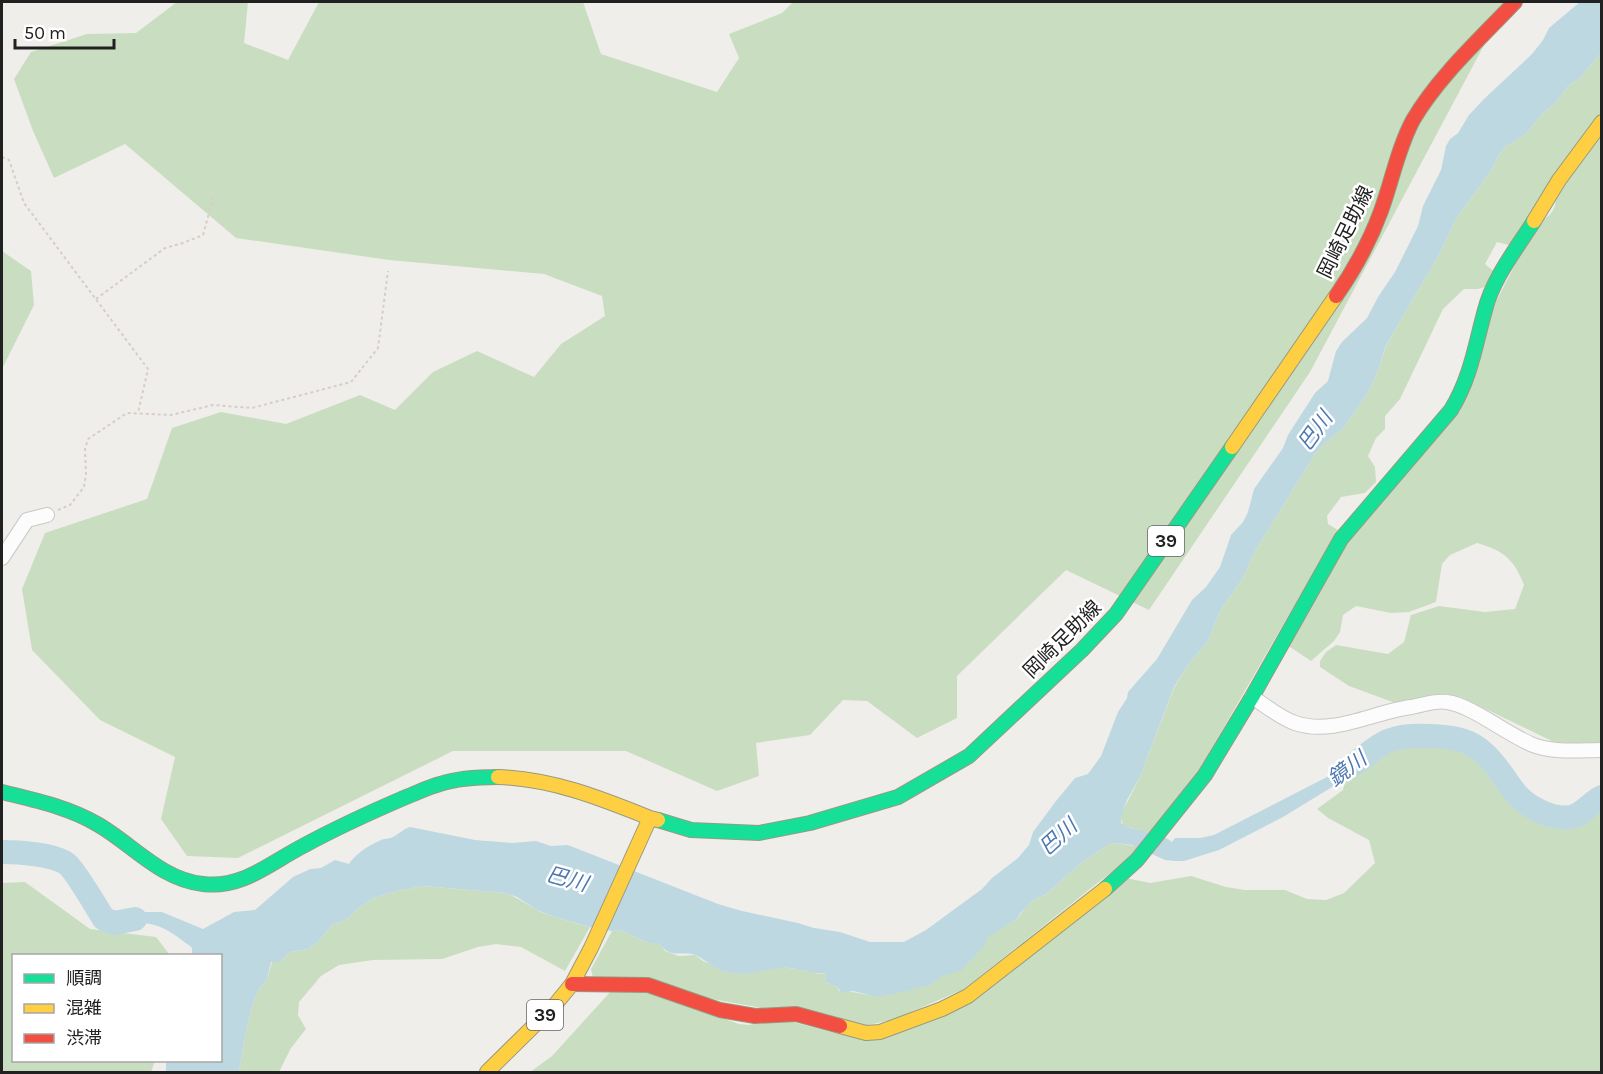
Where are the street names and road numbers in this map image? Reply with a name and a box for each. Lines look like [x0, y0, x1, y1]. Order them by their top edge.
street label: 岡崎足助線 [1313, 182, 1378, 282]
road number: 39 [1148, 526, 1184, 556]
street label: 岡崎足助線 [1019, 596, 1106, 683]
road number: 39 [527, 1000, 563, 1030]

